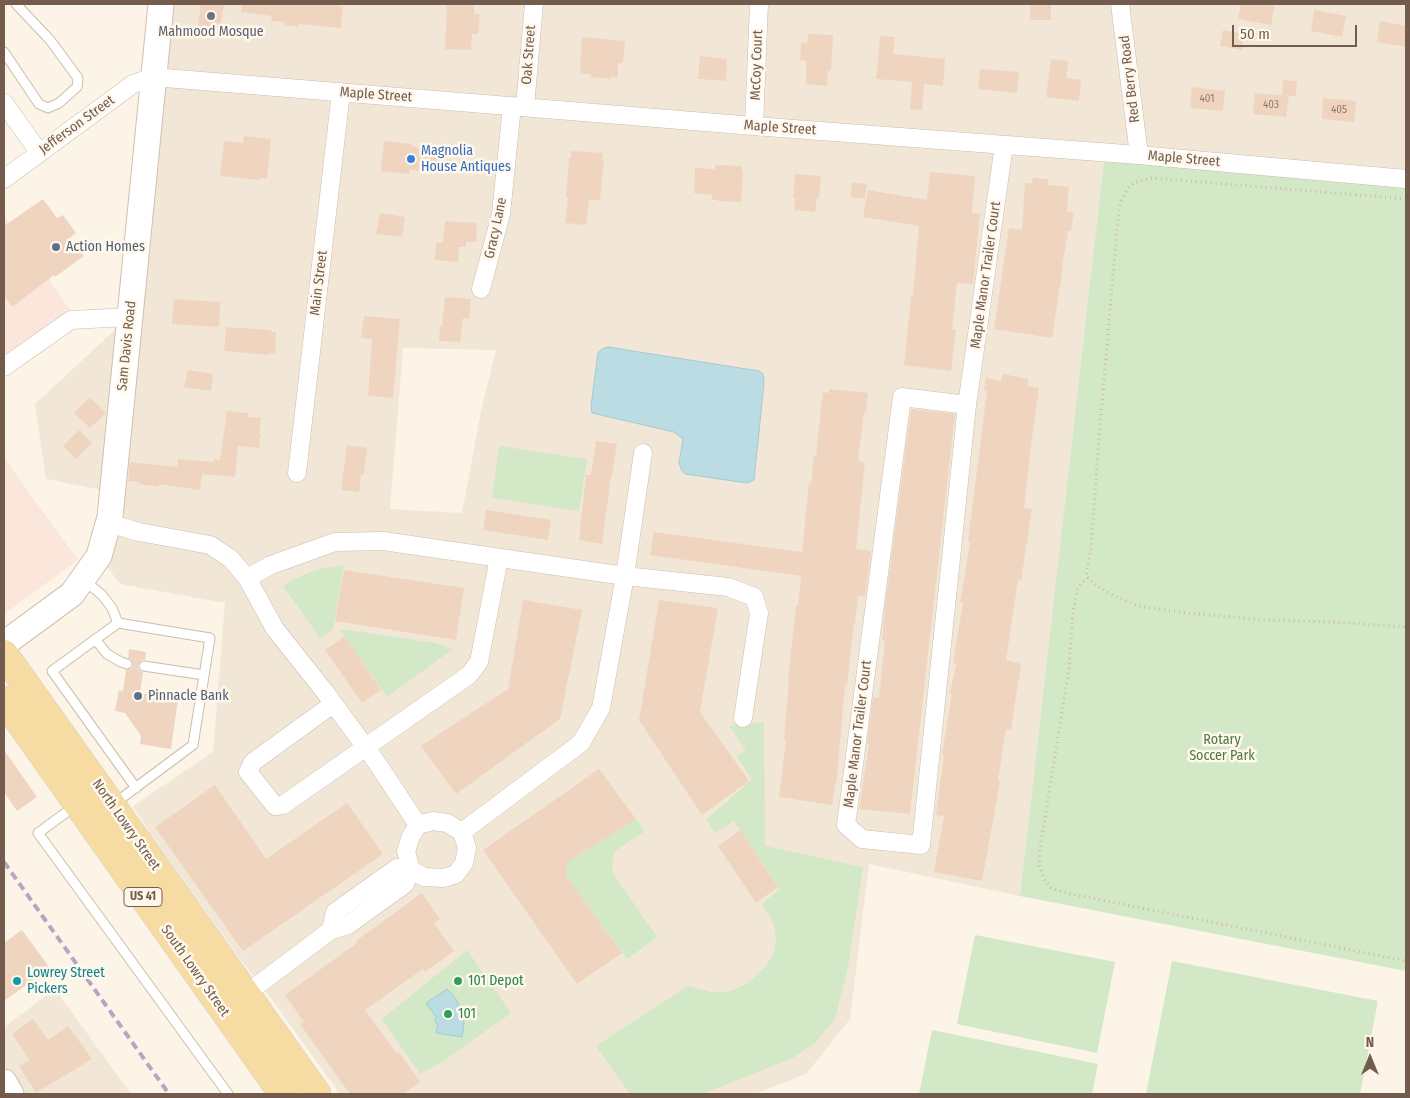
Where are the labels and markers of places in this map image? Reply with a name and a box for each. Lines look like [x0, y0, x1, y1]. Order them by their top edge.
marker: Mahmood Mosque [205, 10, 217, 22]
place label: Mahmood Mosque [158, 24, 264, 40]
place label: Magnolia House Antiques [421, 143, 511, 176]
marker: Magnolia House Antiques [405, 153, 417, 165]
place label: Action Homes [66, 239, 145, 255]
marker: Action Homes [50, 241, 62, 253]
place label: Pinnacle Bank [148, 688, 229, 704]
marker: Pinnacle Bank [132, 690, 144, 702]
place label: Lowrey Street Pickers [27, 965, 105, 998]
place label: 101 Depot [468, 973, 524, 989]
marker: Lowrey Street Pickers [11, 975, 23, 987]
marker: 101 Depot [452, 975, 464, 987]
place label: 101 [458, 1006, 476, 1022]
marker: 101 [442, 1008, 454, 1020]

